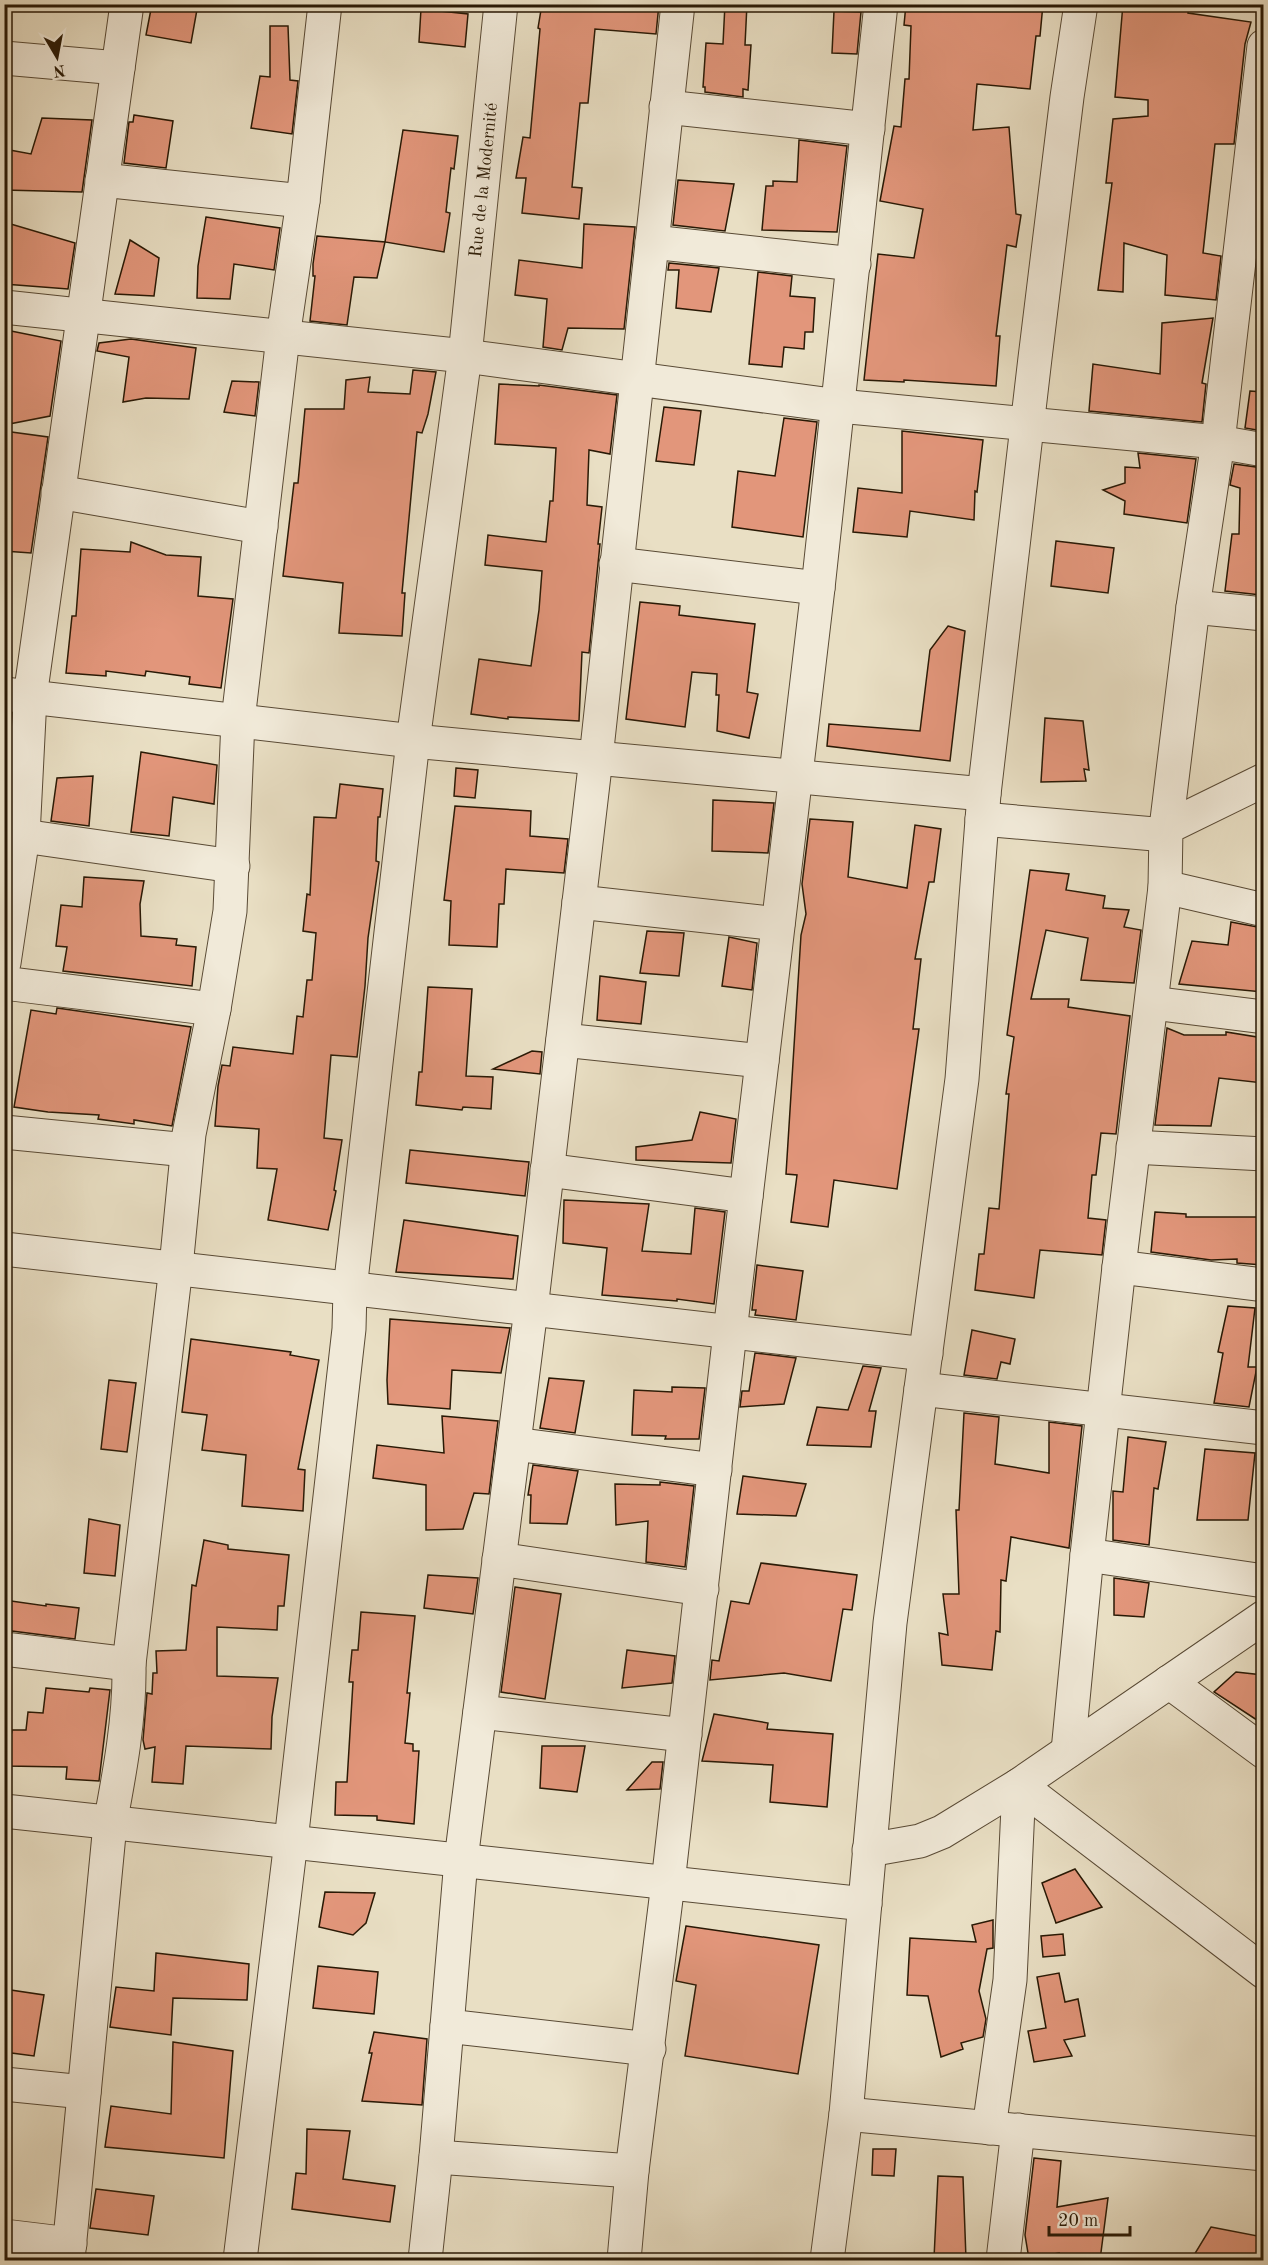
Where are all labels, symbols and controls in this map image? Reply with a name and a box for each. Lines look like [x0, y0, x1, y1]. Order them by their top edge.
north arrow [27, 27, 87, 87]
text: N [51, 61, 67, 79]
street label: Rue de la Modernité [467, 102, 501, 258]
scale bar [1049, 2199, 1130, 2237]
text: 20 m [1058, 2212, 1098, 2230]

